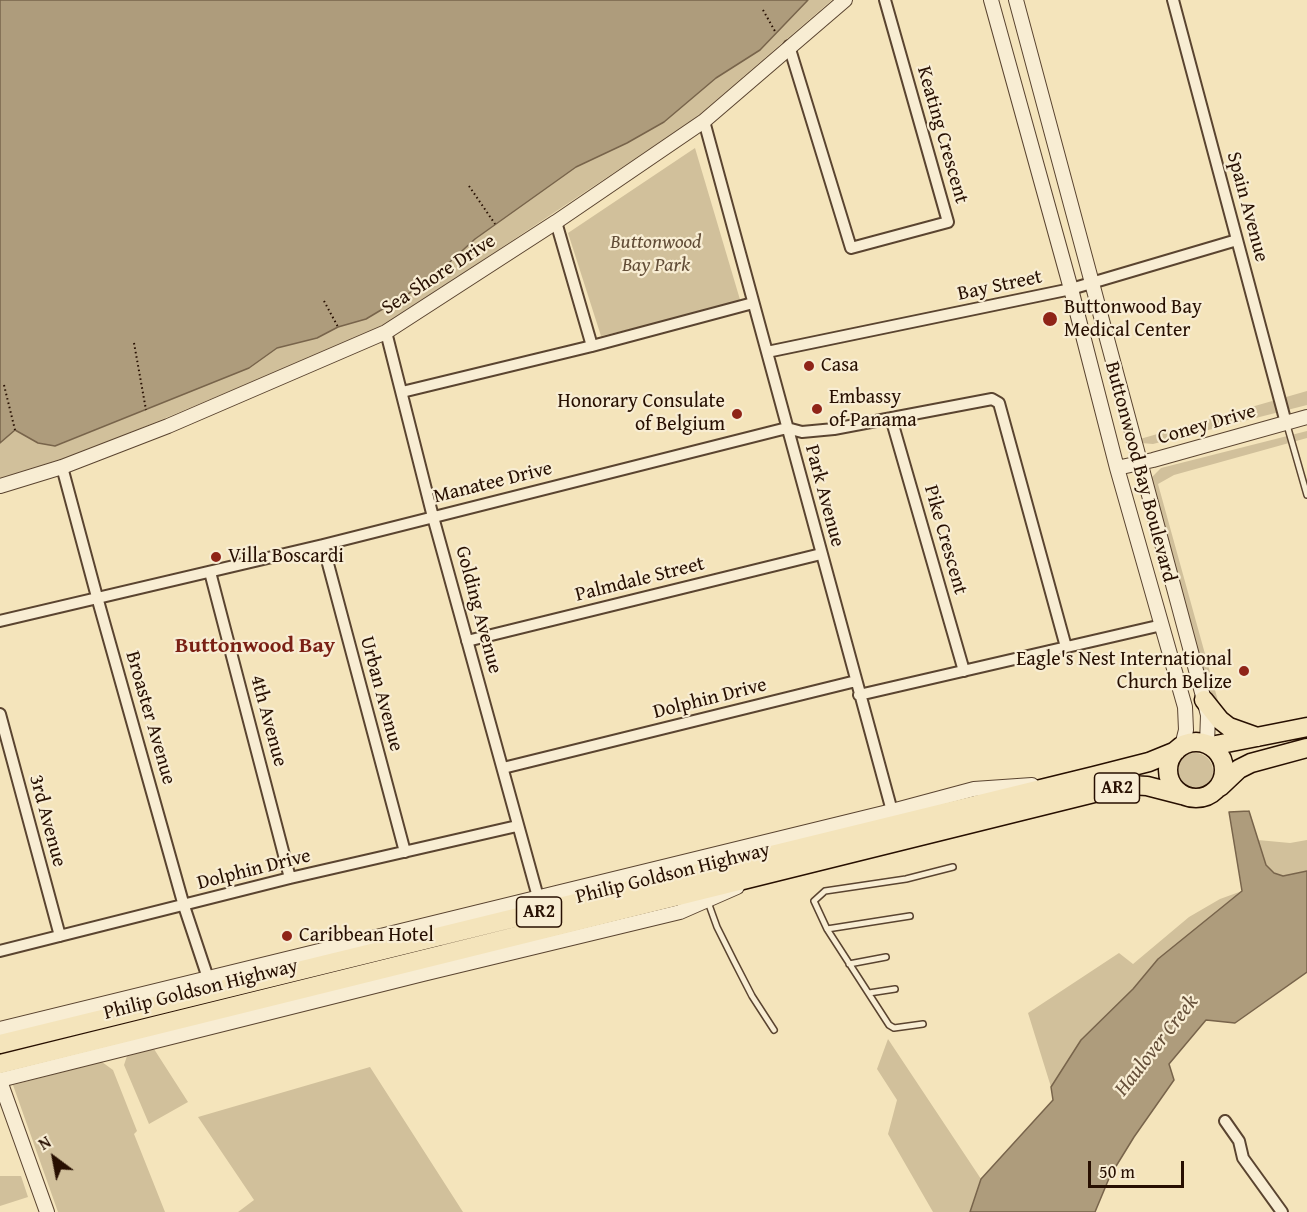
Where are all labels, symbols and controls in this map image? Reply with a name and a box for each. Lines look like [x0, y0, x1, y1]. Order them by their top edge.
street label: Keating Crescent [911, 64, 973, 206]
street label: Spain Avenue [1221, 149, 1273, 265]
street label: Sea Shore Drive [378, 229, 500, 321]
park label: Buttonwood Bay Park [610, 231, 702, 278]
street label: Bay Street [956, 265, 1044, 307]
place label: Buttonwood Bay Medical Center [1064, 296, 1202, 343]
marker: Buttonwood Bay Medical Center [1041, 310, 1059, 328]
place label: Casa [821, 354, 859, 378]
marker: Casa [802, 359, 816, 373]
street label: Buttonwood Bay Boulevard [1099, 359, 1181, 585]
place label: Embassy of Panama [829, 386, 917, 433]
place label: Honorary Consulate of Belgium [557, 390, 725, 437]
street label: Coney Drive [1155, 400, 1259, 450]
marker: Embassy of Panama [810, 402, 824, 416]
marker: Honorary Consulate of Belgium [730, 407, 744, 421]
street label: Park Avenue [799, 442, 849, 550]
street label: Manatee Drive [431, 457, 555, 509]
street label: Pike Crescent [918, 483, 972, 597]
street label: Golding Avenue [449, 544, 507, 676]
place label: Villa Boscardi [228, 545, 344, 569]
marker: Villa Boscardi [209, 550, 223, 564]
street label: Palmdale Street [573, 552, 707, 608]
district label: Buttonwood Bay [175, 633, 335, 659]
street label: Urban Avenue [354, 634, 408, 754]
place label: Eagle's Nest International Church Belize [1016, 648, 1232, 695]
street label: Broaster Avenue [120, 649, 180, 787]
marker: Eagle's Nest International Church Belize [1237, 664, 1251, 678]
street label: 4th Avenue [244, 673, 292, 769]
street label: Dolphin Drive [651, 673, 769, 725]
street label: 3rd Avenue [23, 772, 71, 870]
road number: AR2 [1094, 773, 1140, 803]
street label: Philip Goldson Highway [573, 838, 773, 910]
street label: Dolphin Drive [195, 844, 313, 896]
road number: AR2 [516, 897, 562, 927]
place label: Caribbean Hotel [299, 924, 434, 948]
marker: Caribbean Hotel [280, 929, 294, 943]
street label: Philip Goldson Highway [101, 954, 301, 1026]
water label: Haulover Creek [1110, 991, 1204, 1101]
north arrow [24, 1128, 84, 1188]
text: N [34, 1130, 55, 1156]
scale bar [1091, 1149, 1187, 1187]
text: 50 m [1099, 1158, 1135, 1185]

